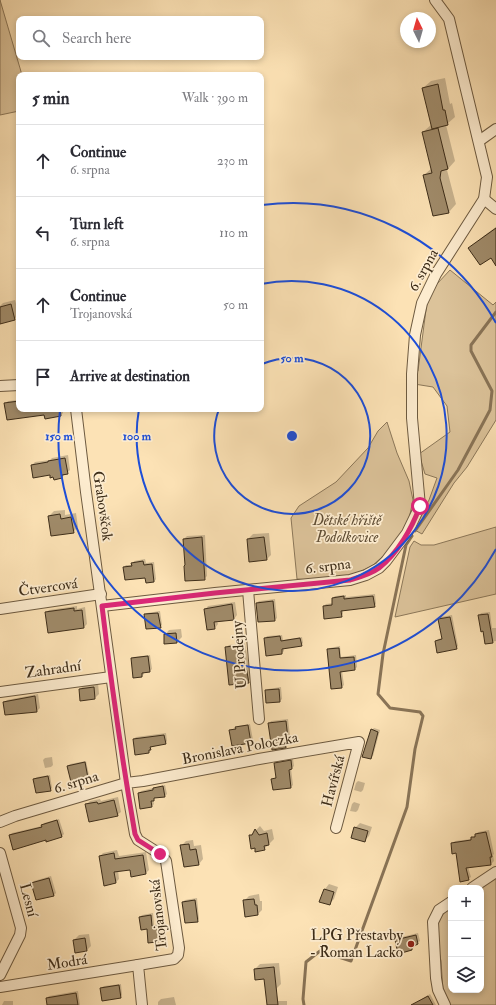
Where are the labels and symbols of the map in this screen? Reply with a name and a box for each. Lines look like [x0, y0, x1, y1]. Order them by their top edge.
north arrow [400, 12, 436, 48]
street label: 6. srpna [404, 245, 444, 295]
text: 50 m [280, 351, 304, 366]
text: 150 m [45, 429, 73, 444]
text: 100 m [123, 429, 152, 444]
centre of rings [285, 429, 299, 443]
street label: Grabovščok [88, 470, 117, 542]
route start [411, 497, 429, 515]
park label: Dětské hřiště Podolkovice [312, 511, 383, 547]
street label: 6. srpna [304, 554, 353, 580]
street label: Čtvercová [17, 572, 80, 601]
street label: U Prodejny [228, 620, 251, 690]
street label: Zahradní [24, 656, 83, 683]
street label: Bronislava Poloczka [180, 728, 301, 769]
street label: Havířská [317, 752, 350, 809]
street label: 6. srpna [51, 766, 102, 799]
route end [151, 845, 169, 863]
street label: Trojanovská [145, 878, 172, 952]
street label: Lesní [15, 881, 42, 920]
place label: LPG Přestavby - Roman Lacko [310, 926, 403, 962]
marker: LPG Přestavby - Roman Lacko [406, 939, 416, 949]
street label: Modrá [46, 950, 89, 975]

